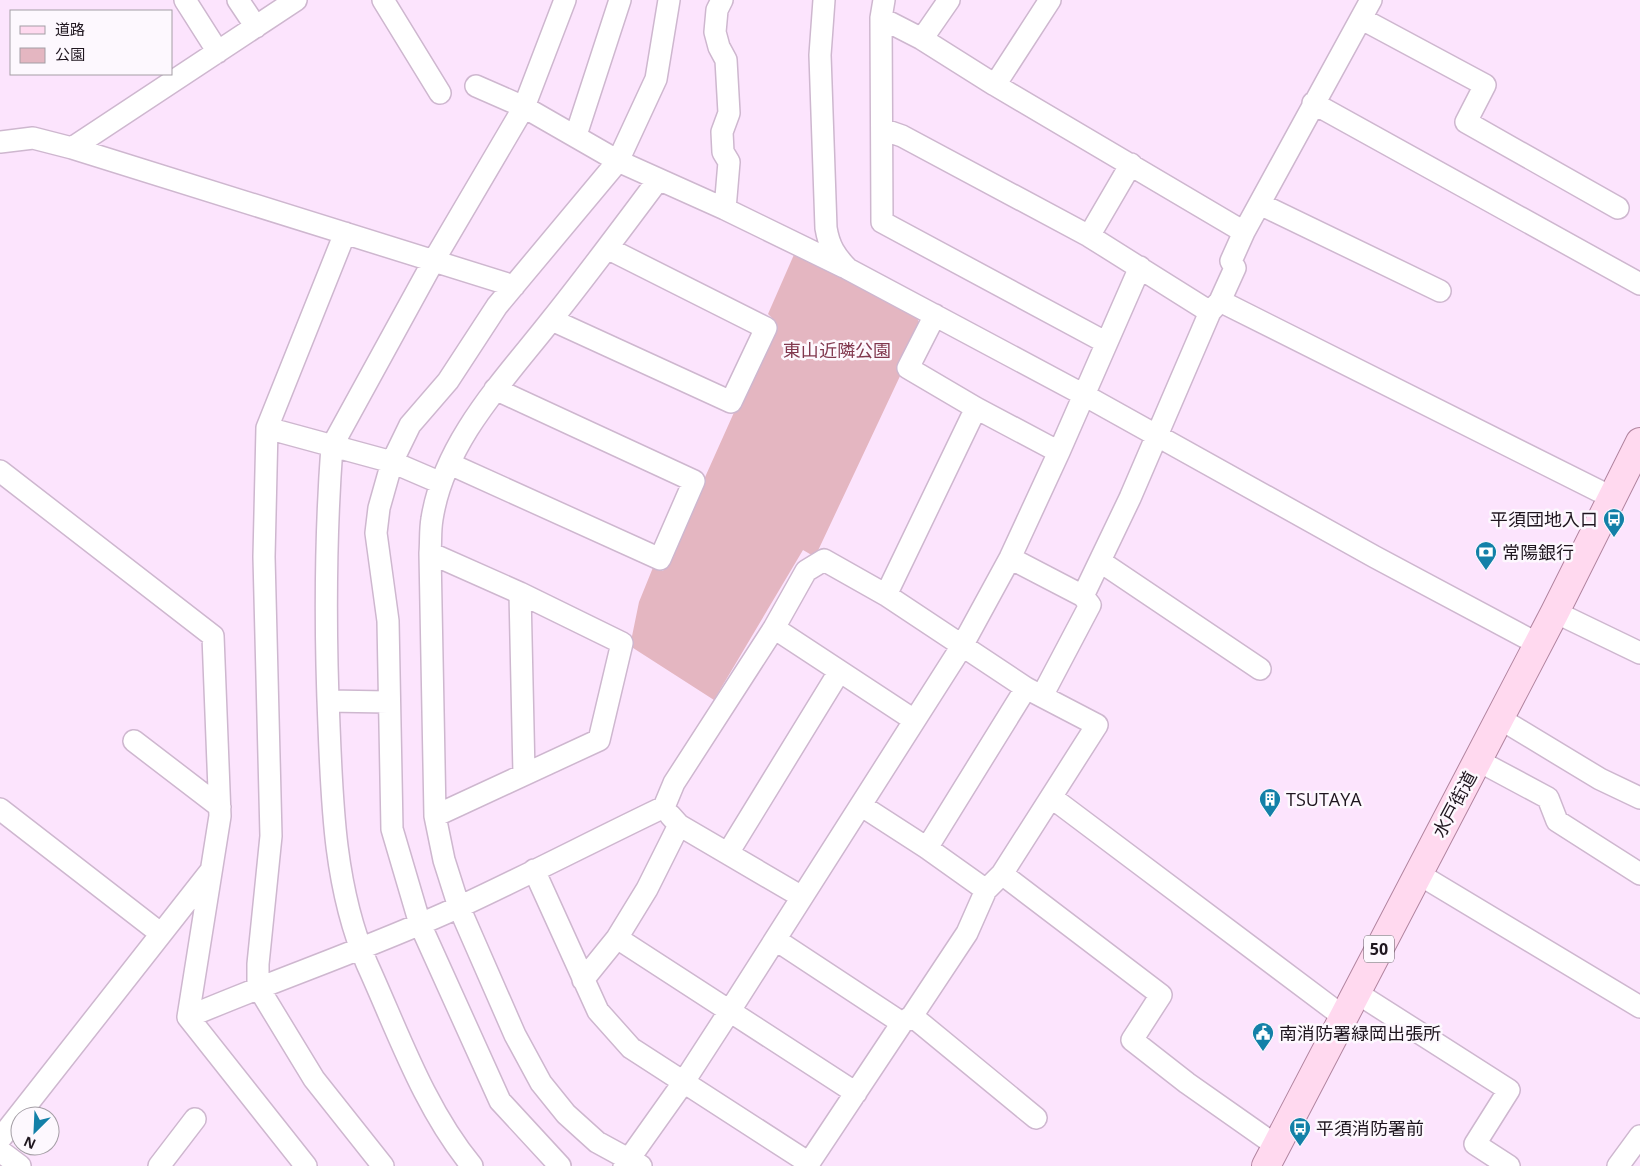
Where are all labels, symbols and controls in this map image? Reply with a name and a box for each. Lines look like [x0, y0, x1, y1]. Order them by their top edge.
legend [10, 10, 172, 75]
text: 道路 [55, 19, 85, 39]
text: 公園 [55, 44, 85, 64]
park label: 東山近隣公園 [783, 338, 891, 362]
place label: 平須団地入口 [1490, 507, 1598, 531]
bus stop icon: 平須団地入口 [1602, 507, 1626, 538]
bank icon: 常陽銀行 [1474, 540, 1498, 571]
place label: 常陽銀行 [1502, 540, 1574, 564]
street label: 水戸街道 [1427, 767, 1481, 841]
building icon: TSUTAYA [1258, 787, 1282, 818]
place label: TSUTAYA [1286, 787, 1362, 811]
road number: 50 [1364, 936, 1394, 962]
public building icon: 南消防署緑岡出張所 [1251, 1021, 1275, 1052]
place label: 南消防署緑岡出張所 [1279, 1021, 1441, 1045]
north arrow [10, 1106, 60, 1156]
bus stop icon: 平須消防署前 [1288, 1116, 1312, 1147]
place label: 平須消防署前 [1316, 1116, 1424, 1140]
text: N [20, 1132, 39, 1154]

